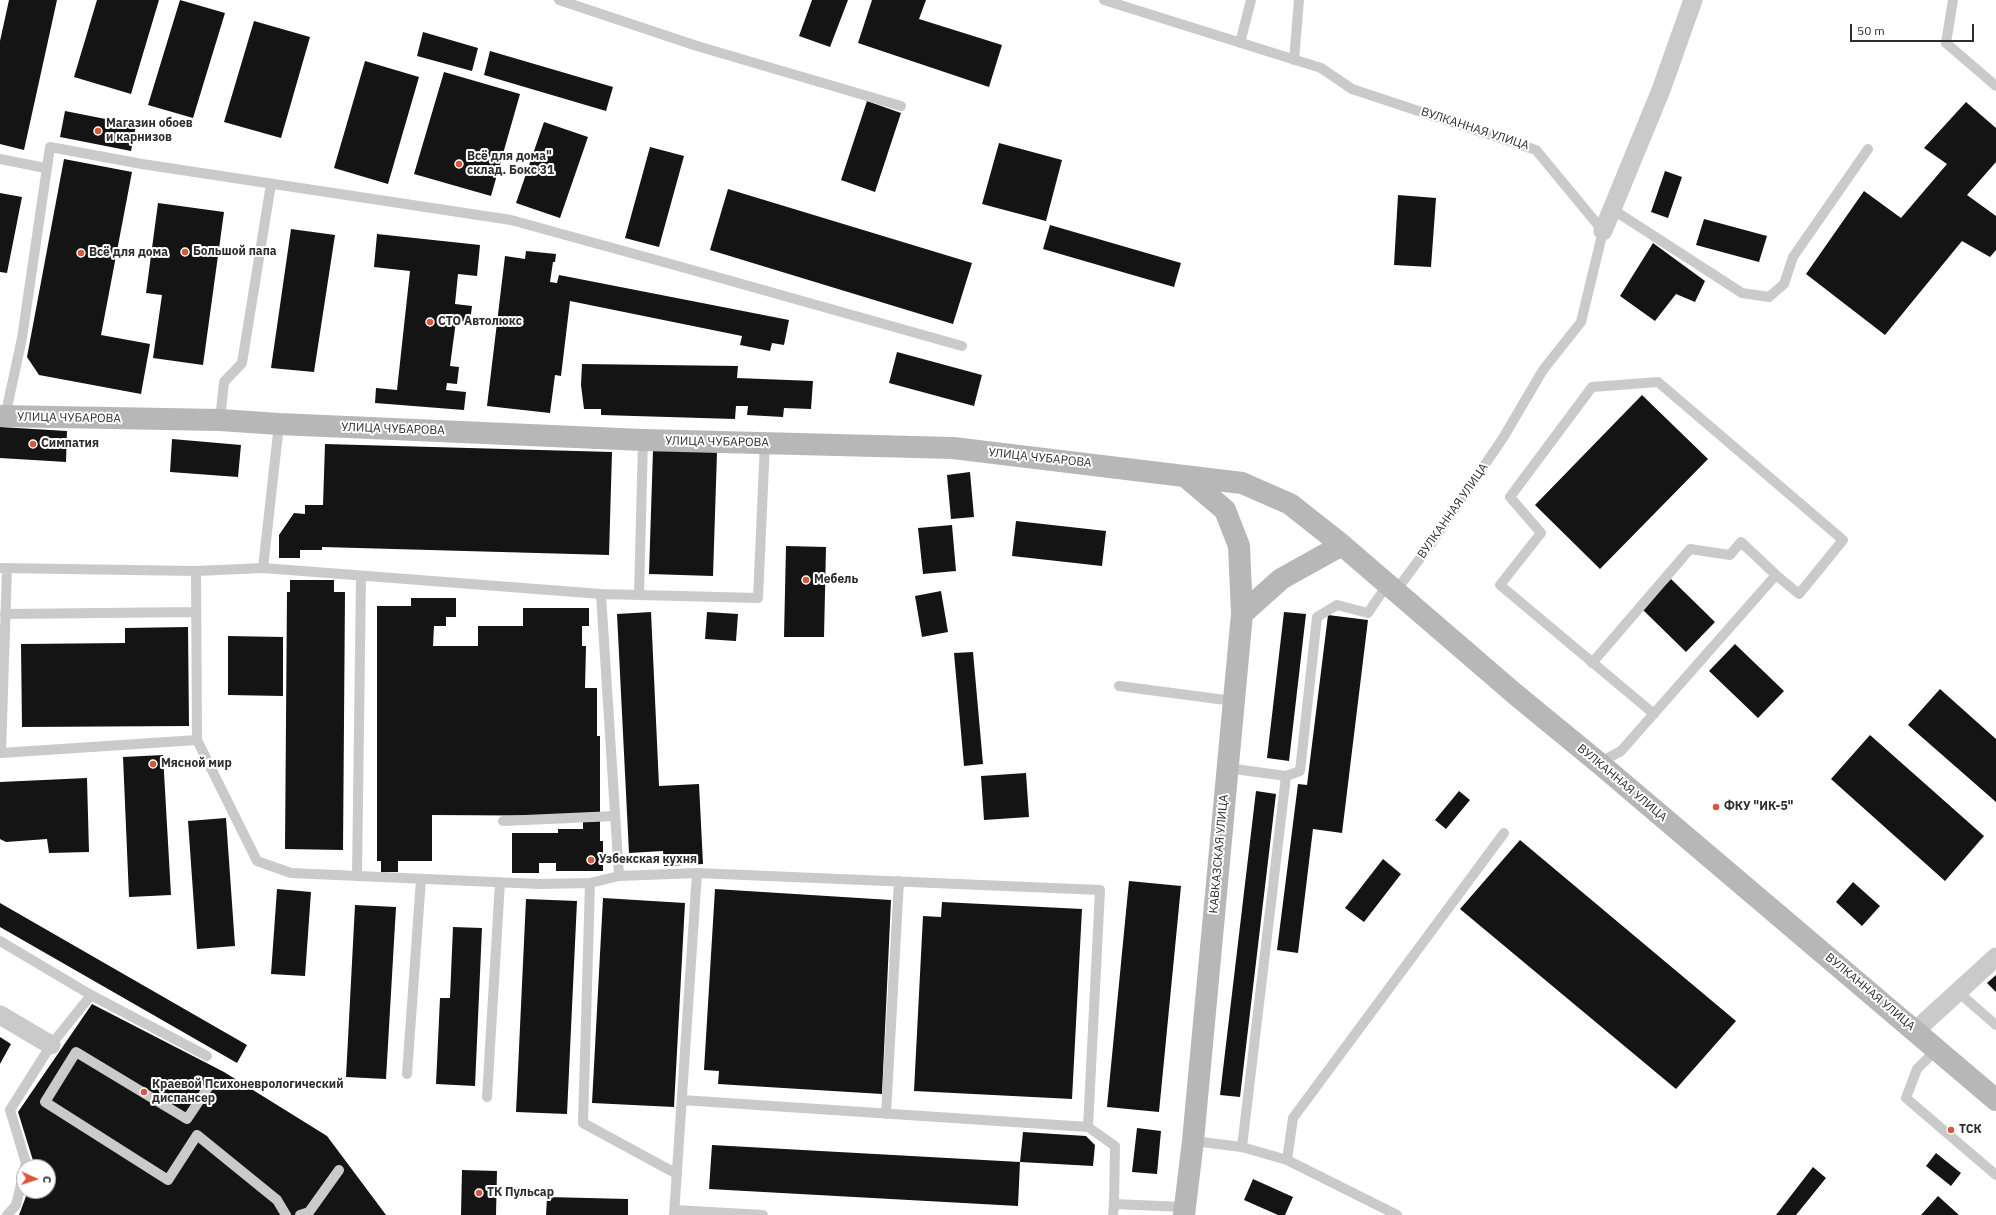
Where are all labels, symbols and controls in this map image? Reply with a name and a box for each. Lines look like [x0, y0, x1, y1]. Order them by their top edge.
scale bar [1852, 16, 1976, 42]
text: 50 m [1857, 23, 1885, 38]
street label: ВУЛКАННАЯ УЛИЦА [1419, 105, 1531, 153]
place label: Магазин обоев и карнизов [106, 117, 193, 145]
marker: Магазин обоев и карнизов [93, 126, 103, 136]
place label: Всё для дома" склад. Бокс 31 [467, 150, 554, 178]
marker: Всё для дома" склад. Бокс 31 [454, 159, 464, 169]
place label: Большой папа [193, 245, 277, 259]
place label: Всё для дома [89, 246, 168, 260]
marker: Большой папа [180, 247, 190, 257]
marker: Всё для дома [76, 248, 86, 258]
place label: СТО Автолюкс [438, 315, 522, 329]
marker: СТО Автолюкс [425, 317, 435, 327]
street label: УЛИЦА ЧУБАРОВА [17, 410, 121, 426]
street label: УЛИЦА ЧУБАРОВА [341, 420, 445, 438]
street label: УЛИЦА ЧУБАРОВА [665, 434, 769, 450]
place label: Симпатия [41, 437, 99, 451]
marker: Симпатия [28, 439, 38, 449]
street label: УЛИЦА ЧУБАРОВА [988, 445, 1092, 471]
street label: ВУЛКАННАЯ УЛИЦА [1415, 461, 1491, 561]
place label: Мебель [814, 573, 858, 587]
marker: Мебель [801, 575, 811, 585]
street label: ВУЛКАННАЯ УЛИЦА [1574, 741, 1670, 825]
place label: Мясной мир [161, 757, 232, 771]
marker: Мясной мир [148, 759, 158, 769]
street label: КАВКАЗСКАЯ УЛИЦА [1207, 794, 1231, 914]
place label: ФКУ "ИК-5" [1724, 800, 1794, 814]
marker: ФКУ "ИК-5" [1711, 802, 1721, 812]
place label: Узбекская кухня [599, 853, 697, 867]
marker: Узбекская кухня [586, 855, 596, 865]
street label: ВУЛКАННАЯ УЛИЦА [1822, 950, 1918, 1034]
place label: Краевой Психоневрологический диспансер [152, 1078, 344, 1106]
marker: Краевой Психоневрологический диспансер [139, 1087, 149, 1097]
place label: ТСК [1959, 1123, 1982, 1137]
marker: ТСК [1946, 1125, 1956, 1135]
north arrow [16, 1159, 56, 1199]
text: С [40, 1176, 54, 1184]
place label: ТК Пульсар [487, 1186, 554, 1200]
marker: ТК Пульсар [474, 1188, 484, 1198]

